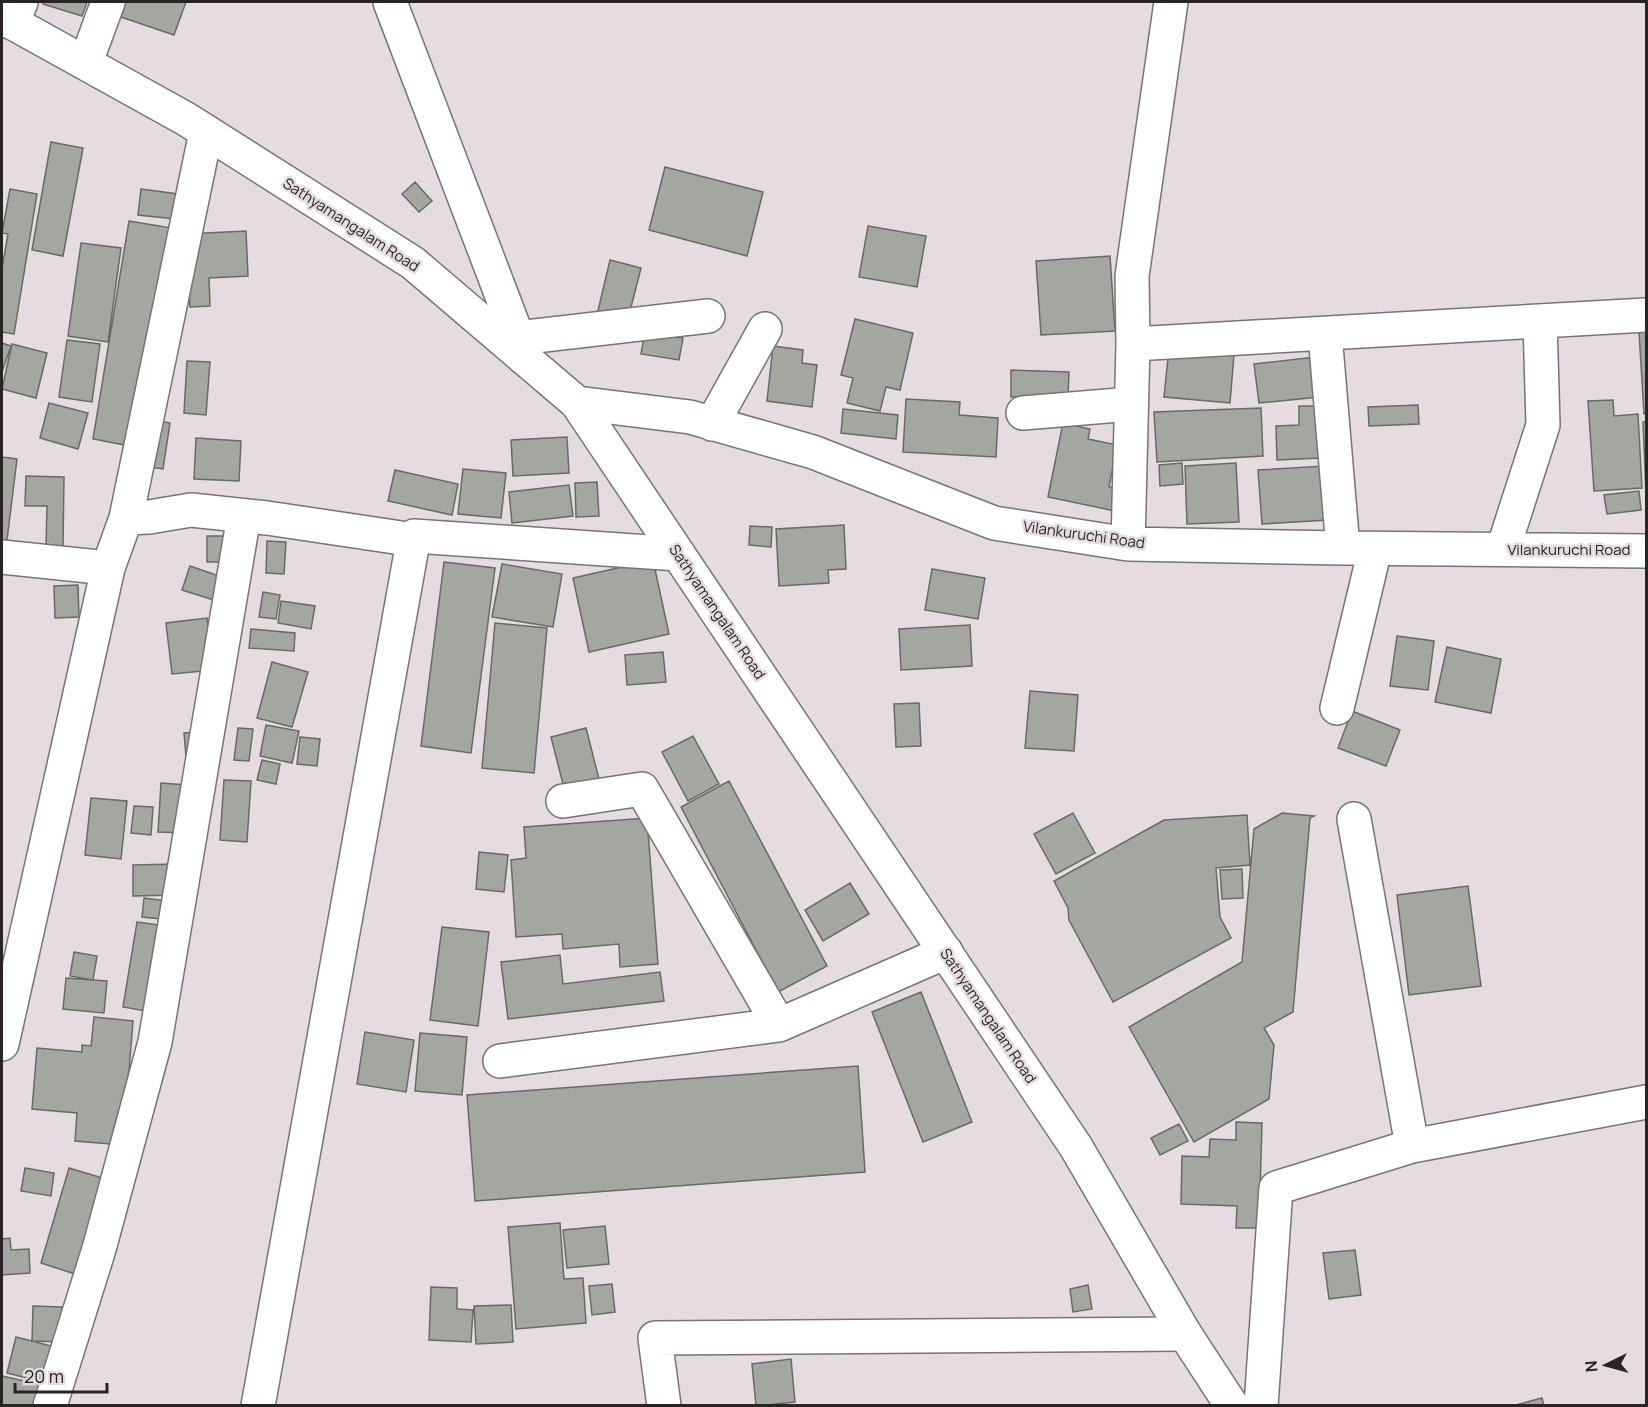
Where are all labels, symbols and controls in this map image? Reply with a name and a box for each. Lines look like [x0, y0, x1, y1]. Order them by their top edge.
street label: Sathyamangalam Road [279, 173, 424, 277]
street label: Vilankuruchi Road [1022, 516, 1146, 553]
street label: Vilankuruchi Road [1508, 539, 1630, 560]
street label: Sathyamangalam Road [664, 540, 771, 683]
street label: Sathyamangalam Road [935, 944, 1042, 1087]
north arrow [1576, 1335, 1636, 1395]
scale bar [15, 1356, 106, 1394]
text: N [1580, 1360, 1603, 1373]
text: 20 m [24, 1364, 64, 1388]

